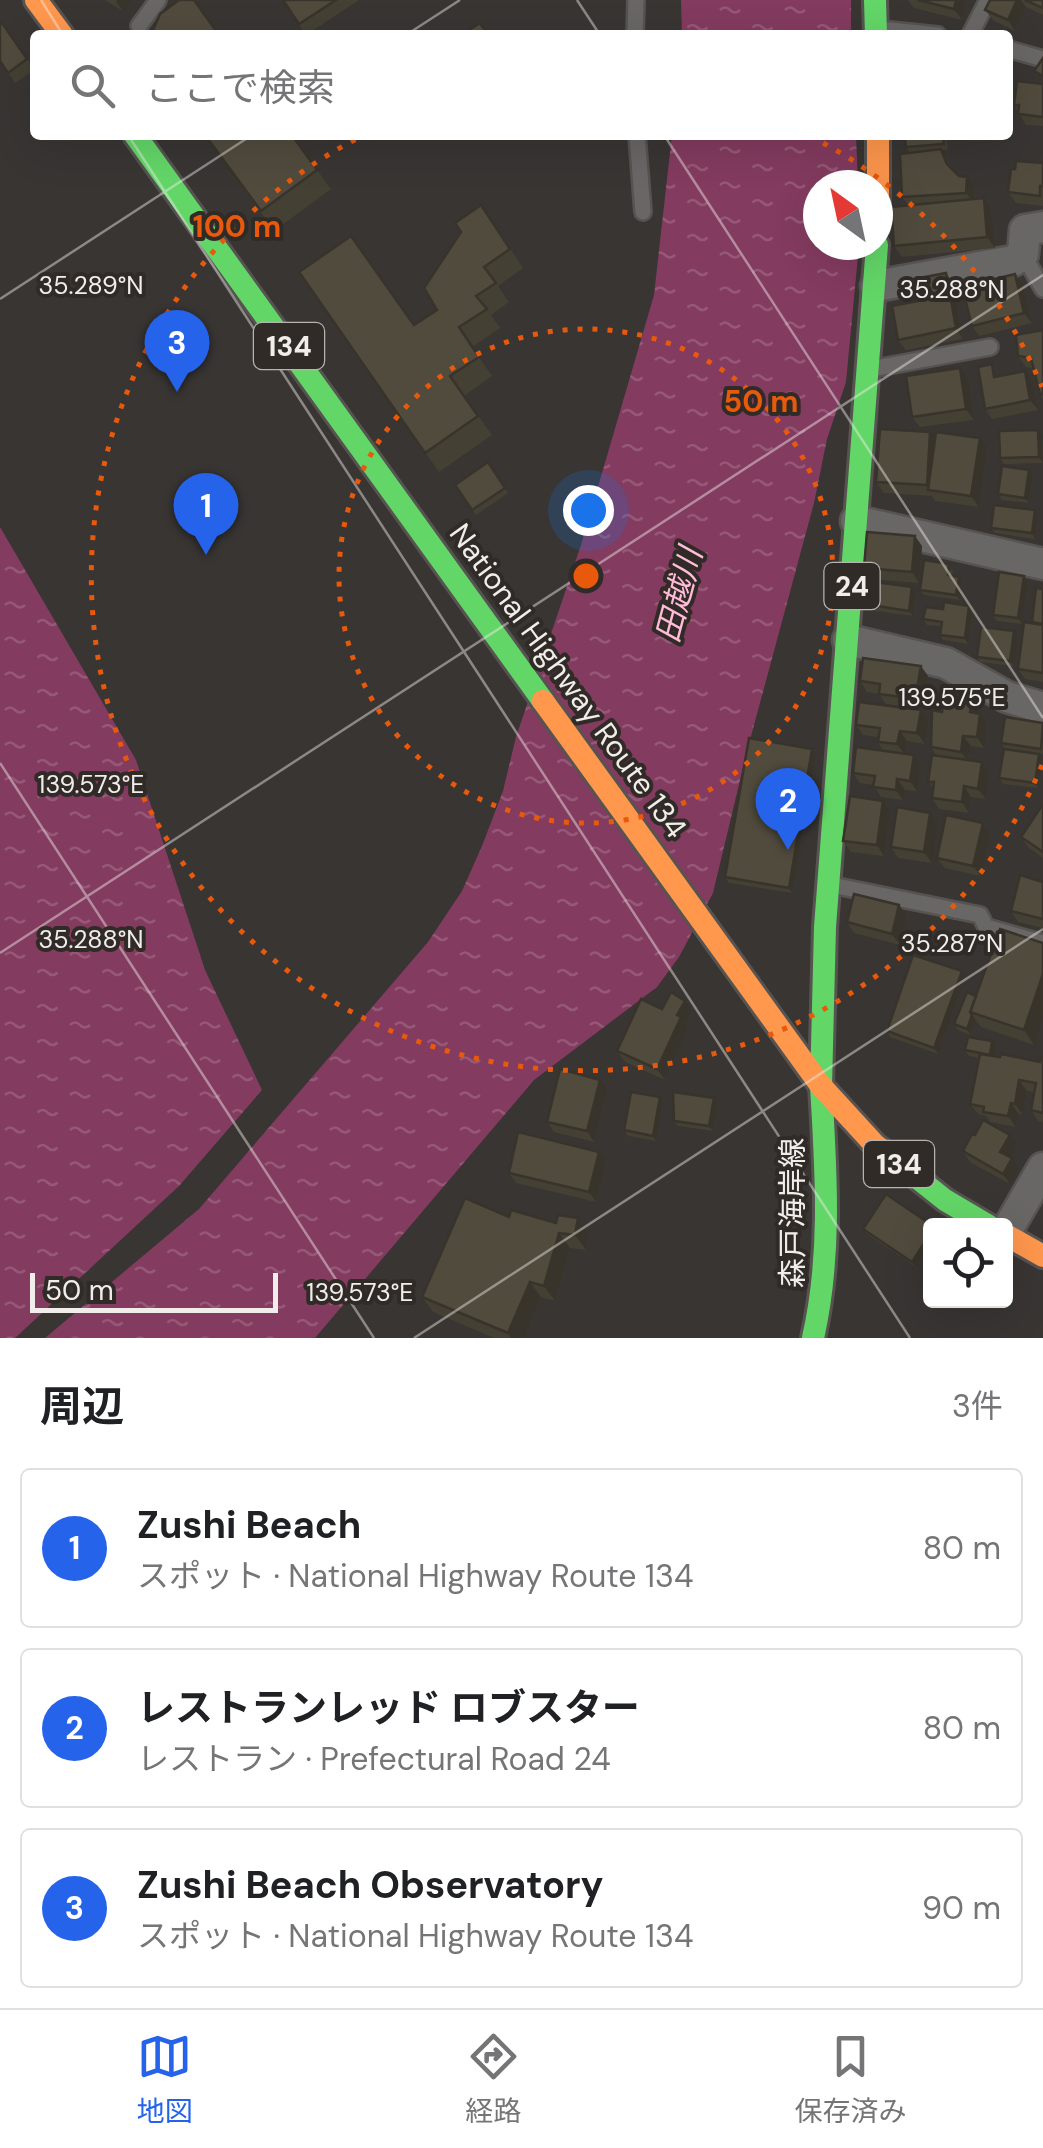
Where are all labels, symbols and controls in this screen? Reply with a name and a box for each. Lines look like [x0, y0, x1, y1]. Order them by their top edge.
search box [30, 30, 1013, 140]
icon: search [65, 58, 120, 113]
text: ここで検索 [145, 63, 335, 113]
north arrow [803, 170, 893, 260]
text: 100 m [193, 207, 281, 246]
text: 35.289°N [39, 269, 143, 302]
text: 35.288°N [899, 273, 1005, 306]
pin: 3 [144, 310, 210, 392]
road number: 134 [254, 323, 324, 369]
text: 50 m [723, 382, 799, 421]
pin: 1 [174, 472, 238, 555]
your location [563, 485, 614, 536]
street label: National Highway Route 134 [441, 516, 696, 846]
water label: 田越川 [646, 540, 712, 647]
centre of rings [568, 558, 604, 594]
road number: 24 [824, 563, 880, 609]
text: 139.575°E [898, 681, 1006, 714]
text: 139.573°E [38, 768, 144, 801]
pin: 2 [756, 768, 820, 850]
text: 35.288°N [38, 923, 144, 956]
text: 35.287°N [901, 927, 1003, 960]
street label: 森戸海岸線 [773, 1138, 812, 1288]
road number: 134 [864, 1141, 934, 1187]
map controls [923, 1218, 1013, 1308]
button: locate [923, 1218, 1013, 1308]
scale bar [30, 1268, 278, 1312]
text: 50 m [45, 1272, 114, 1309]
text: 139.573°E [307, 1276, 413, 1309]
text: 周辺 [40, 1379, 124, 1434]
text: 3件 [952, 1385, 1003, 1427]
text: Zushi Beach [137, 1500, 361, 1550]
text: 1 [69, 1527, 80, 1569]
text: 80 m [923, 1527, 1001, 1569]
text: スポット · National Highway Route 134 [137, 1555, 693, 1597]
text: レストランレッド ロブスター [137, 1683, 640, 1733]
text: 2 [65, 1707, 84, 1749]
text: 80 m [923, 1707, 1001, 1749]
text: レストラン · Prefectural Road 24 [137, 1738, 611, 1780]
text: Zushi Beach Observatory [137, 1860, 604, 1910]
text: 3 [65, 1887, 84, 1929]
text: 90 m [922, 1887, 1001, 1929]
text: スポット · National Highway Route 134 [137, 1915, 693, 1957]
tab: 地図 [136, 2029, 193, 2130]
tab: 経路 [465, 2029, 522, 2130]
tab: 保存済み [794, 2029, 907, 2130]

